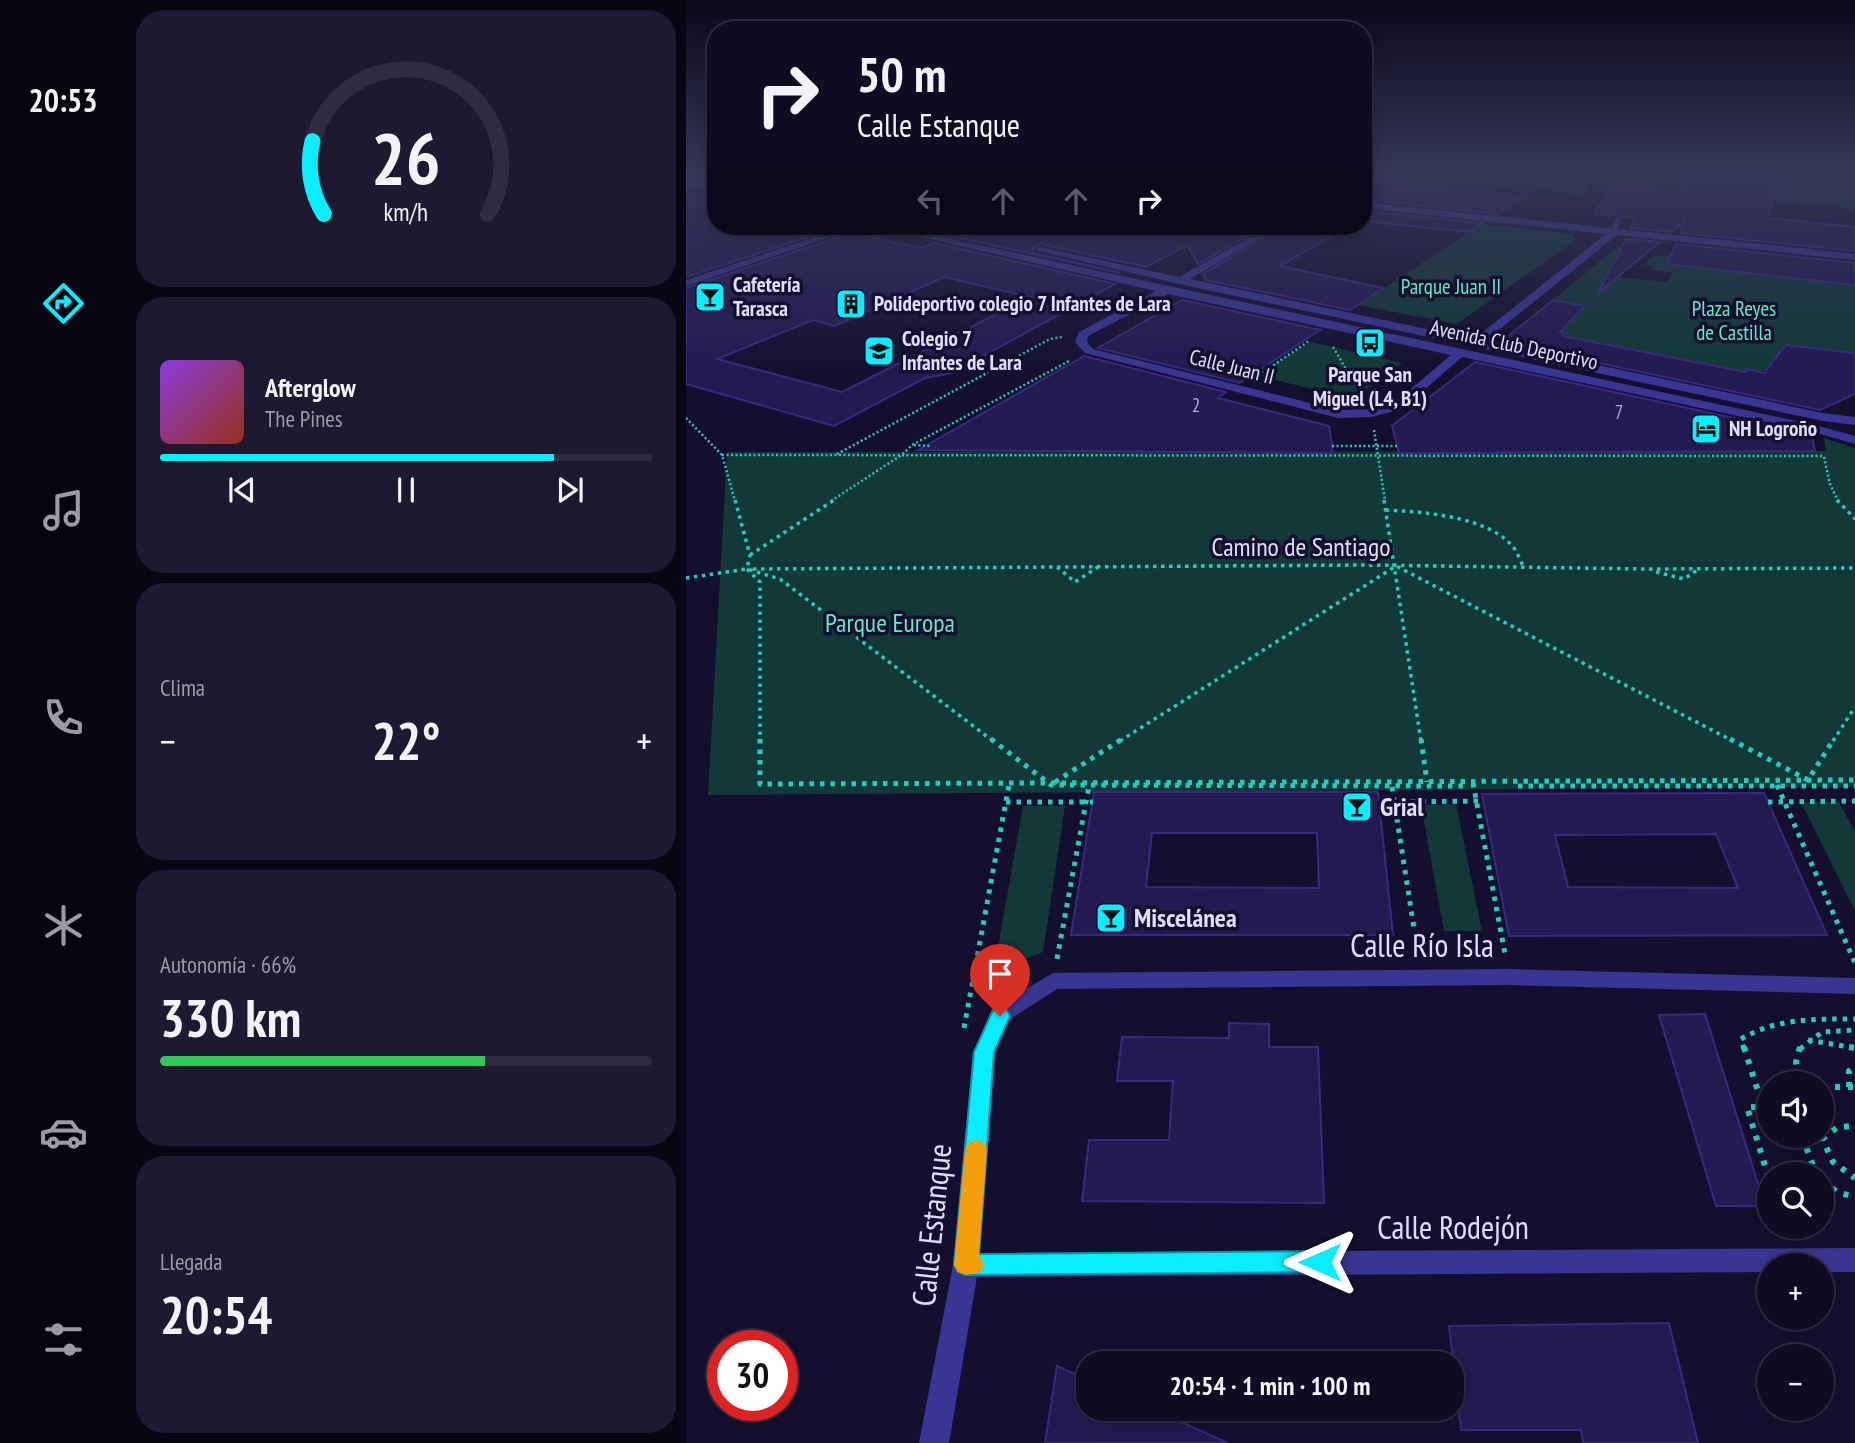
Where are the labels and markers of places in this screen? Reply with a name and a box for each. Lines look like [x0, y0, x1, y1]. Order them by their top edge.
place label: Cafetería Tarasca [733, 271, 801, 322]
bar icon: Cafetería Tarasca [693, 280, 727, 314]
building icon: Polideportivo colegio 7 Infantes de Lara [834, 287, 868, 321]
place label: Polideportivo colegio 7 Infantes de Lara [874, 290, 1171, 317]
place label: Colegio 7 Infantes de Lara [902, 325, 1022, 376]
bus stop icon: Parque San Miguel (L4, B1) [1353, 326, 1387, 360]
school or university icon: Colegio 7 Infantes de Lara [862, 334, 896, 368]
place label: Parque San Miguel (L4, B1) [1313, 361, 1427, 412]
hotel icon: NH Logroño [1689, 412, 1723, 446]
place label: NH Logroño [1729, 415, 1817, 442]
bar icon: Grial [1340, 790, 1374, 824]
place label: Grial [1380, 790, 1424, 823]
bar icon: Miscelánea [1094, 901, 1128, 935]
place label: Miscelánea [1134, 901, 1237, 934]
pin [970, 944, 1030, 1016]

